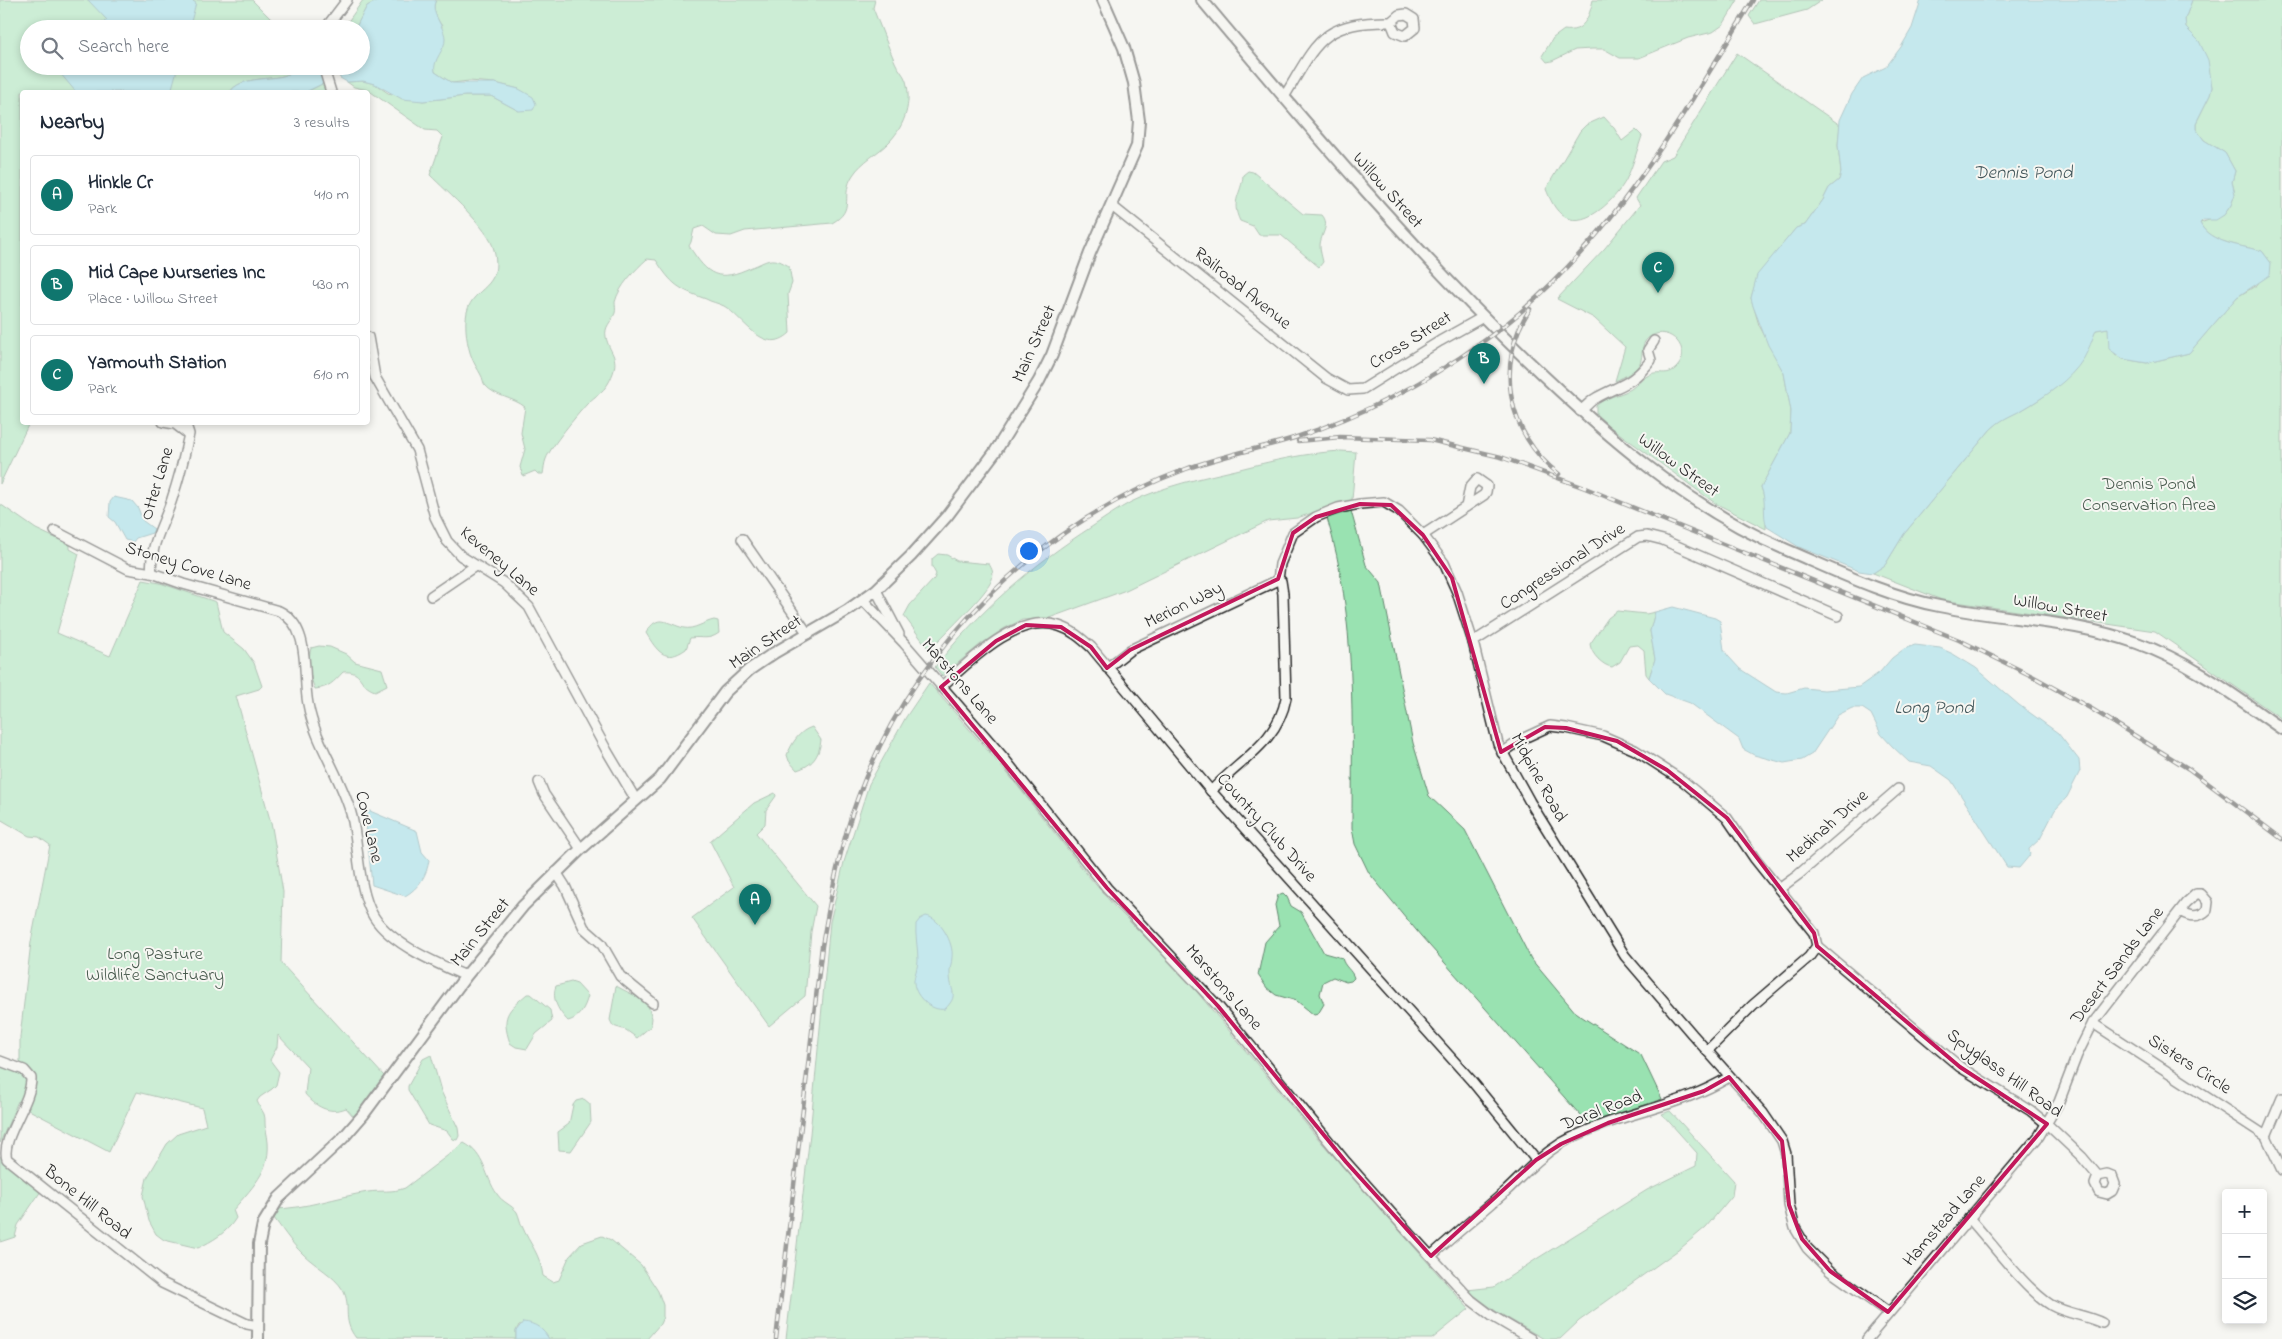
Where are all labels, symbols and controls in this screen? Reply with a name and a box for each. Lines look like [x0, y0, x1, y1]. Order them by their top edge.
search box [20, 20, 370, 75]
icon: search [38, 34, 66, 62]
text: Search here [78, 34, 169, 61]
text: Nearby [40, 108, 104, 138]
text: 3 results [294, 111, 350, 135]
street label: Willow Street [1345, 147, 1429, 235]
water label: Dennis Pond [1974, 160, 2074, 187]
text: Hinkle Cr [88, 170, 153, 197]
text: A [52, 183, 62, 207]
text: 410 m [314, 183, 349, 207]
text: Park [88, 197, 117, 221]
street label: Railroad Avenue [1188, 241, 1297, 337]
pin: C [1642, 252, 1674, 293]
text: Mid Cape Nurseries Inc [88, 260, 265, 287]
text: B [52, 273, 62, 297]
text: 430 m [312, 273, 349, 297]
text: Place · Willow Street [88, 287, 218, 311]
street label: Main Street [1006, 301, 1064, 387]
street label: Cross Street [1365, 305, 1457, 377]
pin: B [1468, 343, 1500, 384]
text: Yarmouth Station [88, 350, 226, 377]
text: C [53, 363, 61, 387]
text: 610 m [314, 363, 349, 387]
text: Park [88, 377, 117, 401]
street label: Willow Street [1632, 428, 1724, 504]
street label: Otter Lane [135, 443, 182, 524]
park label: Dennis Pond Conservation Area [2082, 472, 2216, 519]
street label: Congressional Drive [1495, 516, 1632, 618]
street label: Keveney Lane [453, 521, 545, 604]
street label: Stoney Cove Lane [122, 535, 255, 599]
your location [1016, 538, 1042, 564]
street label: Merion Way [1140, 576, 1228, 636]
street label: Willow Street [2011, 588, 2109, 630]
street label: Main Street [724, 609, 808, 677]
street label: Marstons Lane [914, 633, 1004, 731]
water label: Long Pond [1894, 695, 1975, 723]
street label: Midpine Road [1503, 729, 1573, 827]
street label: Country Club Drive [1210, 768, 1323, 889]
street label: Medinah Drive [1781, 783, 1876, 870]
street label: Cove Lane [347, 789, 389, 866]
pin: A [739, 884, 771, 925]
street label: Main Street [445, 893, 517, 973]
street label: Desert Sands Lane [2064, 901, 2172, 1031]
street label: Marstons Lane [1178, 939, 1268, 1037]
park label: Long Pasture Wildlife Sanctuary [86, 942, 224, 989]
street label: Spyglass Hill Road [1940, 1023, 2067, 1126]
street label: Sisters Circle [2142, 1028, 2237, 1102]
street label: Doral Road [1557, 1084, 1646, 1139]
street label: Bone Hill Road [37, 1159, 136, 1247]
street label: Hamstead Lane [1897, 1168, 1993, 1273]
map controls [2222, 1189, 2267, 1324]
button: + [2222, 1189, 2267, 1234]
button: − [2222, 1234, 2267, 1279]
button: layers [2222, 1279, 2267, 1324]

